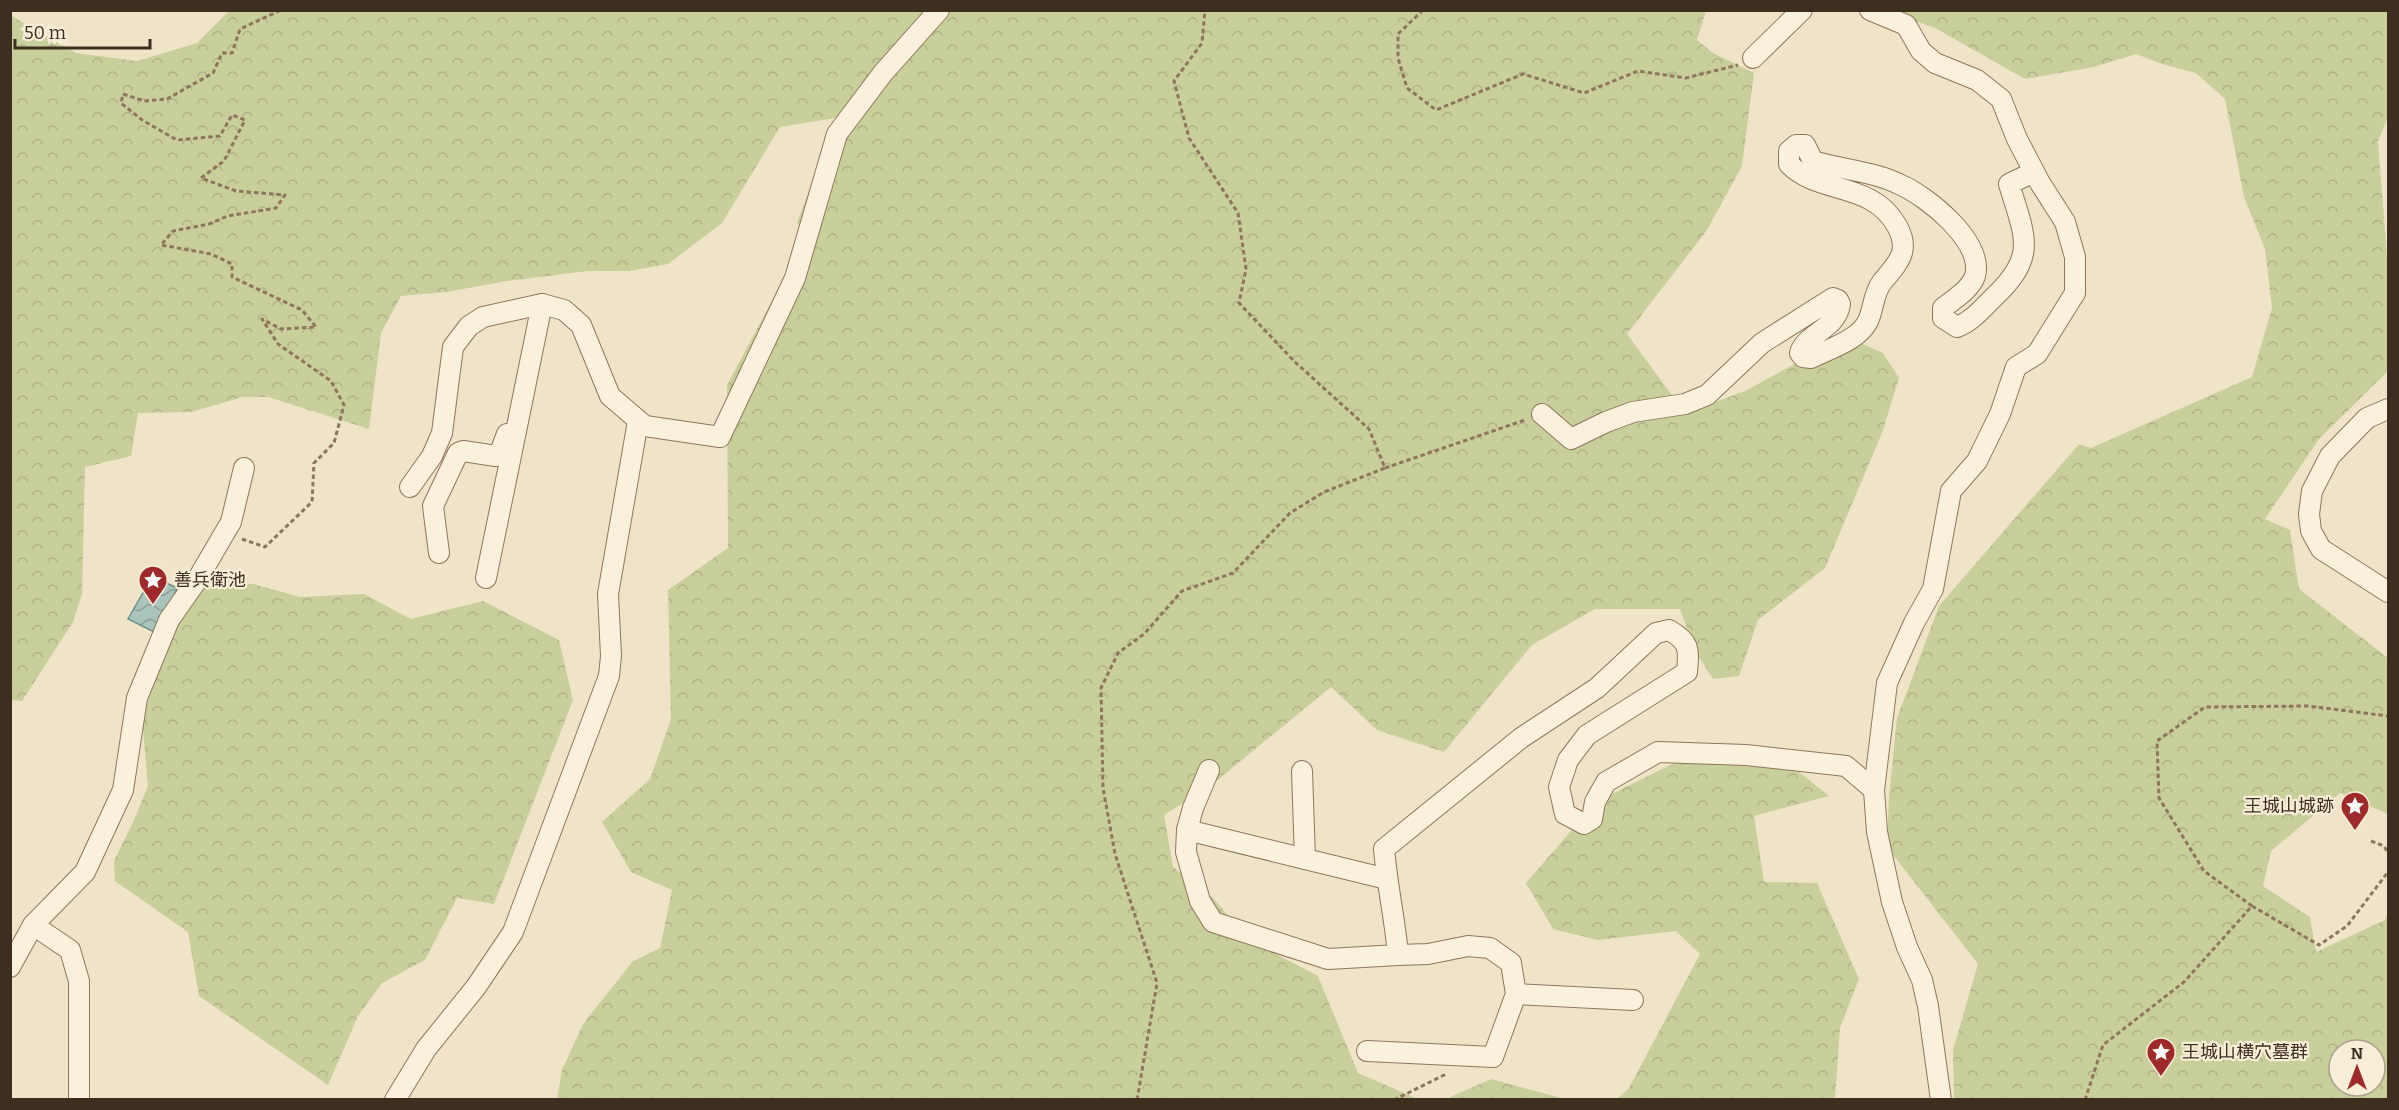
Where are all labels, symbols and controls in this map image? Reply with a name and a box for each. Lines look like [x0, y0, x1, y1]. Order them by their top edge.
scale bar [15, 12, 150, 50]
text: 50 m [24, 22, 66, 44]
place icon: 善兵衛池 [137, 564, 169, 606]
place label: 善兵衛池 [174, 569, 246, 591]
place icon: 王城山城跡 [2339, 790, 2371, 832]
place label: 王城山城跡 [2244, 795, 2334, 817]
place icon: 王城山横穴墓群 [2145, 1036, 2177, 1078]
north arrow [2327, 1038, 2387, 1098]
place label: 王城山横穴墓群 [2182, 1041, 2308, 1063]
text: N [2351, 1044, 2363, 1063]

